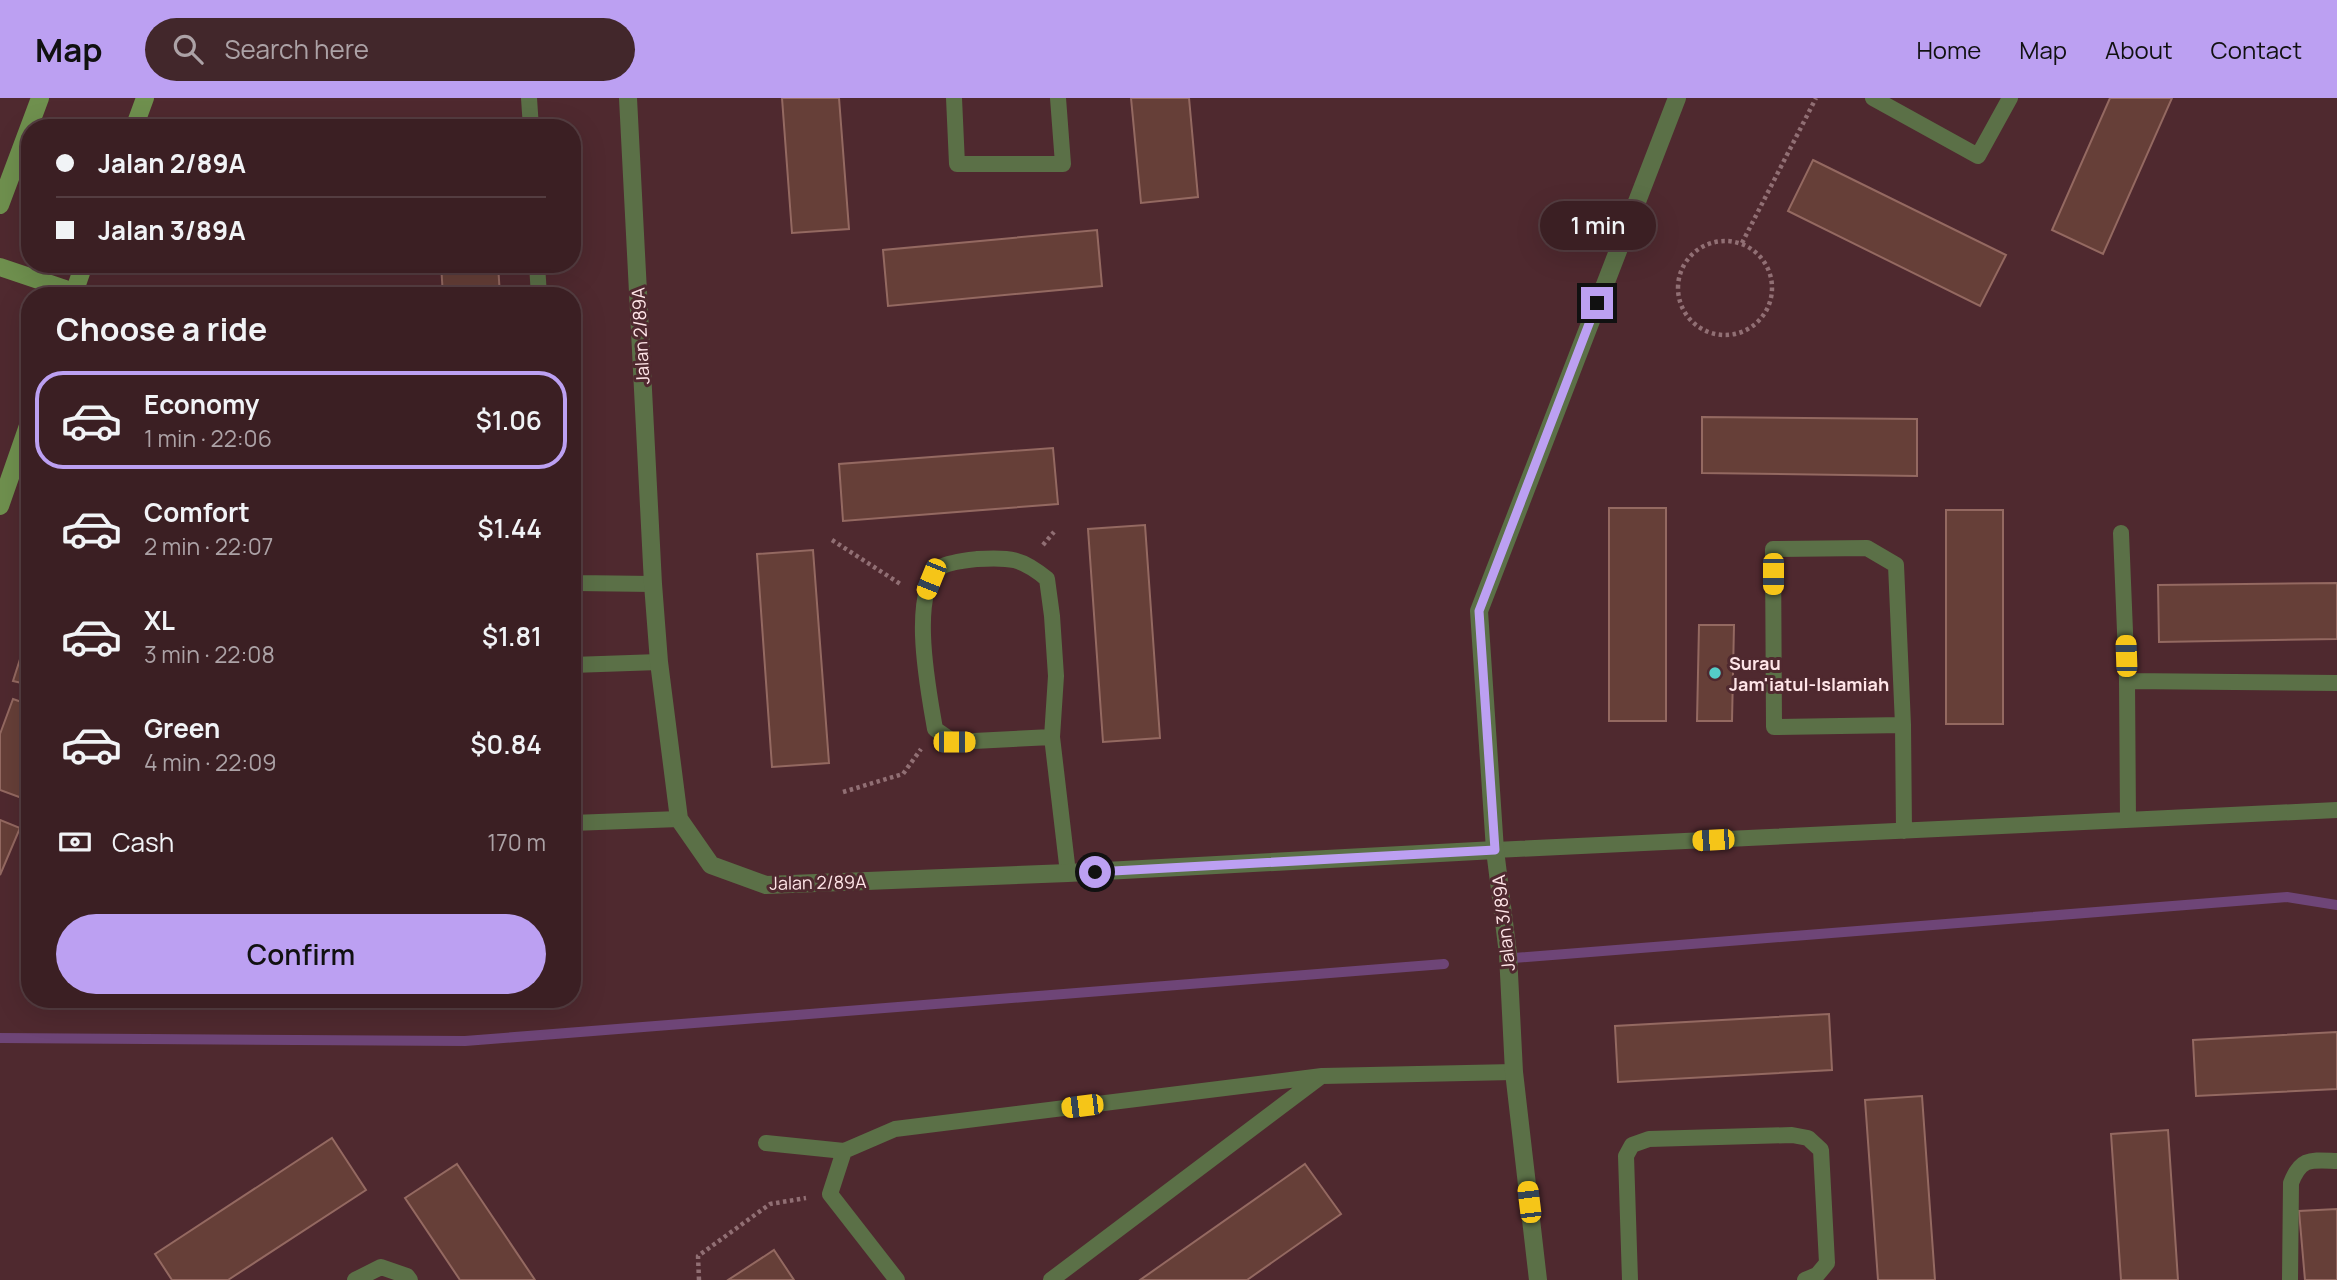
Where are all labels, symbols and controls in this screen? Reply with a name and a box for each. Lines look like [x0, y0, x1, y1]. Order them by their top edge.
search box [145, 18, 635, 81]
text: Map [35, 27, 103, 72]
icon: search [169, 30, 207, 68]
text: Search here [225, 31, 369, 67]
text: Home [1916, 33, 1981, 66]
text: Map [2019, 33, 2067, 66]
text: About [2105, 33, 2173, 66]
text: Contact [2211, 33, 2302, 66]
text: Jalan 2/89A [98, 145, 246, 181]
callout: 1 min [1539, 202, 1655, 250]
text: 1 min [1571, 209, 1625, 241]
text: Jalan 3/89A [98, 212, 246, 248]
street label: Jalan 2/89A [625, 286, 655, 385]
route end [1581, 287, 1613, 319]
text: Choose a ride [56, 307, 267, 351]
text: Economy [144, 386, 259, 422]
icon: car [60, 389, 123, 452]
text: $1.06 [476, 402, 542, 438]
text: 1 min · 22:06 [144, 422, 272, 454]
text: Comfort [144, 494, 250, 530]
icon: car [60, 497, 123, 560]
text: $1.44 [477, 510, 542, 546]
text: 2 min · 22:07 [144, 530, 273, 562]
car [1763, 553, 1784, 595]
car [914, 556, 949, 602]
text: XL [144, 602, 175, 638]
icon: car [60, 605, 123, 668]
text: $1.81 [482, 618, 542, 654]
car [2115, 635, 2138, 677]
text: 3 min · 22:08 [144, 638, 275, 670]
place label: Surau Jam'iatul-Islamiah [1729, 651, 1889, 696]
marker: Surau Jam'iatul-Islamiah [1707, 665, 1723, 681]
text: Green [144, 710, 220, 746]
icon: car [60, 713, 123, 776]
text: $0.84 [471, 726, 542, 762]
car [934, 732, 976, 753]
text: 4 min · 22:09 [144, 746, 277, 778]
icon: cash [56, 823, 94, 861]
text: Cash [112, 824, 174, 860]
text: 170 m [487, 826, 546, 858]
car [1692, 828, 1735, 852]
route start [1079, 856, 1111, 888]
street label: Jalan 2/89A [769, 869, 867, 895]
street label: Jalan 3/89A [1486, 873, 1520, 972]
button: Confirm [56, 914, 546, 994]
car [1060, 1093, 1105, 1119]
car [1517, 1180, 1542, 1224]

